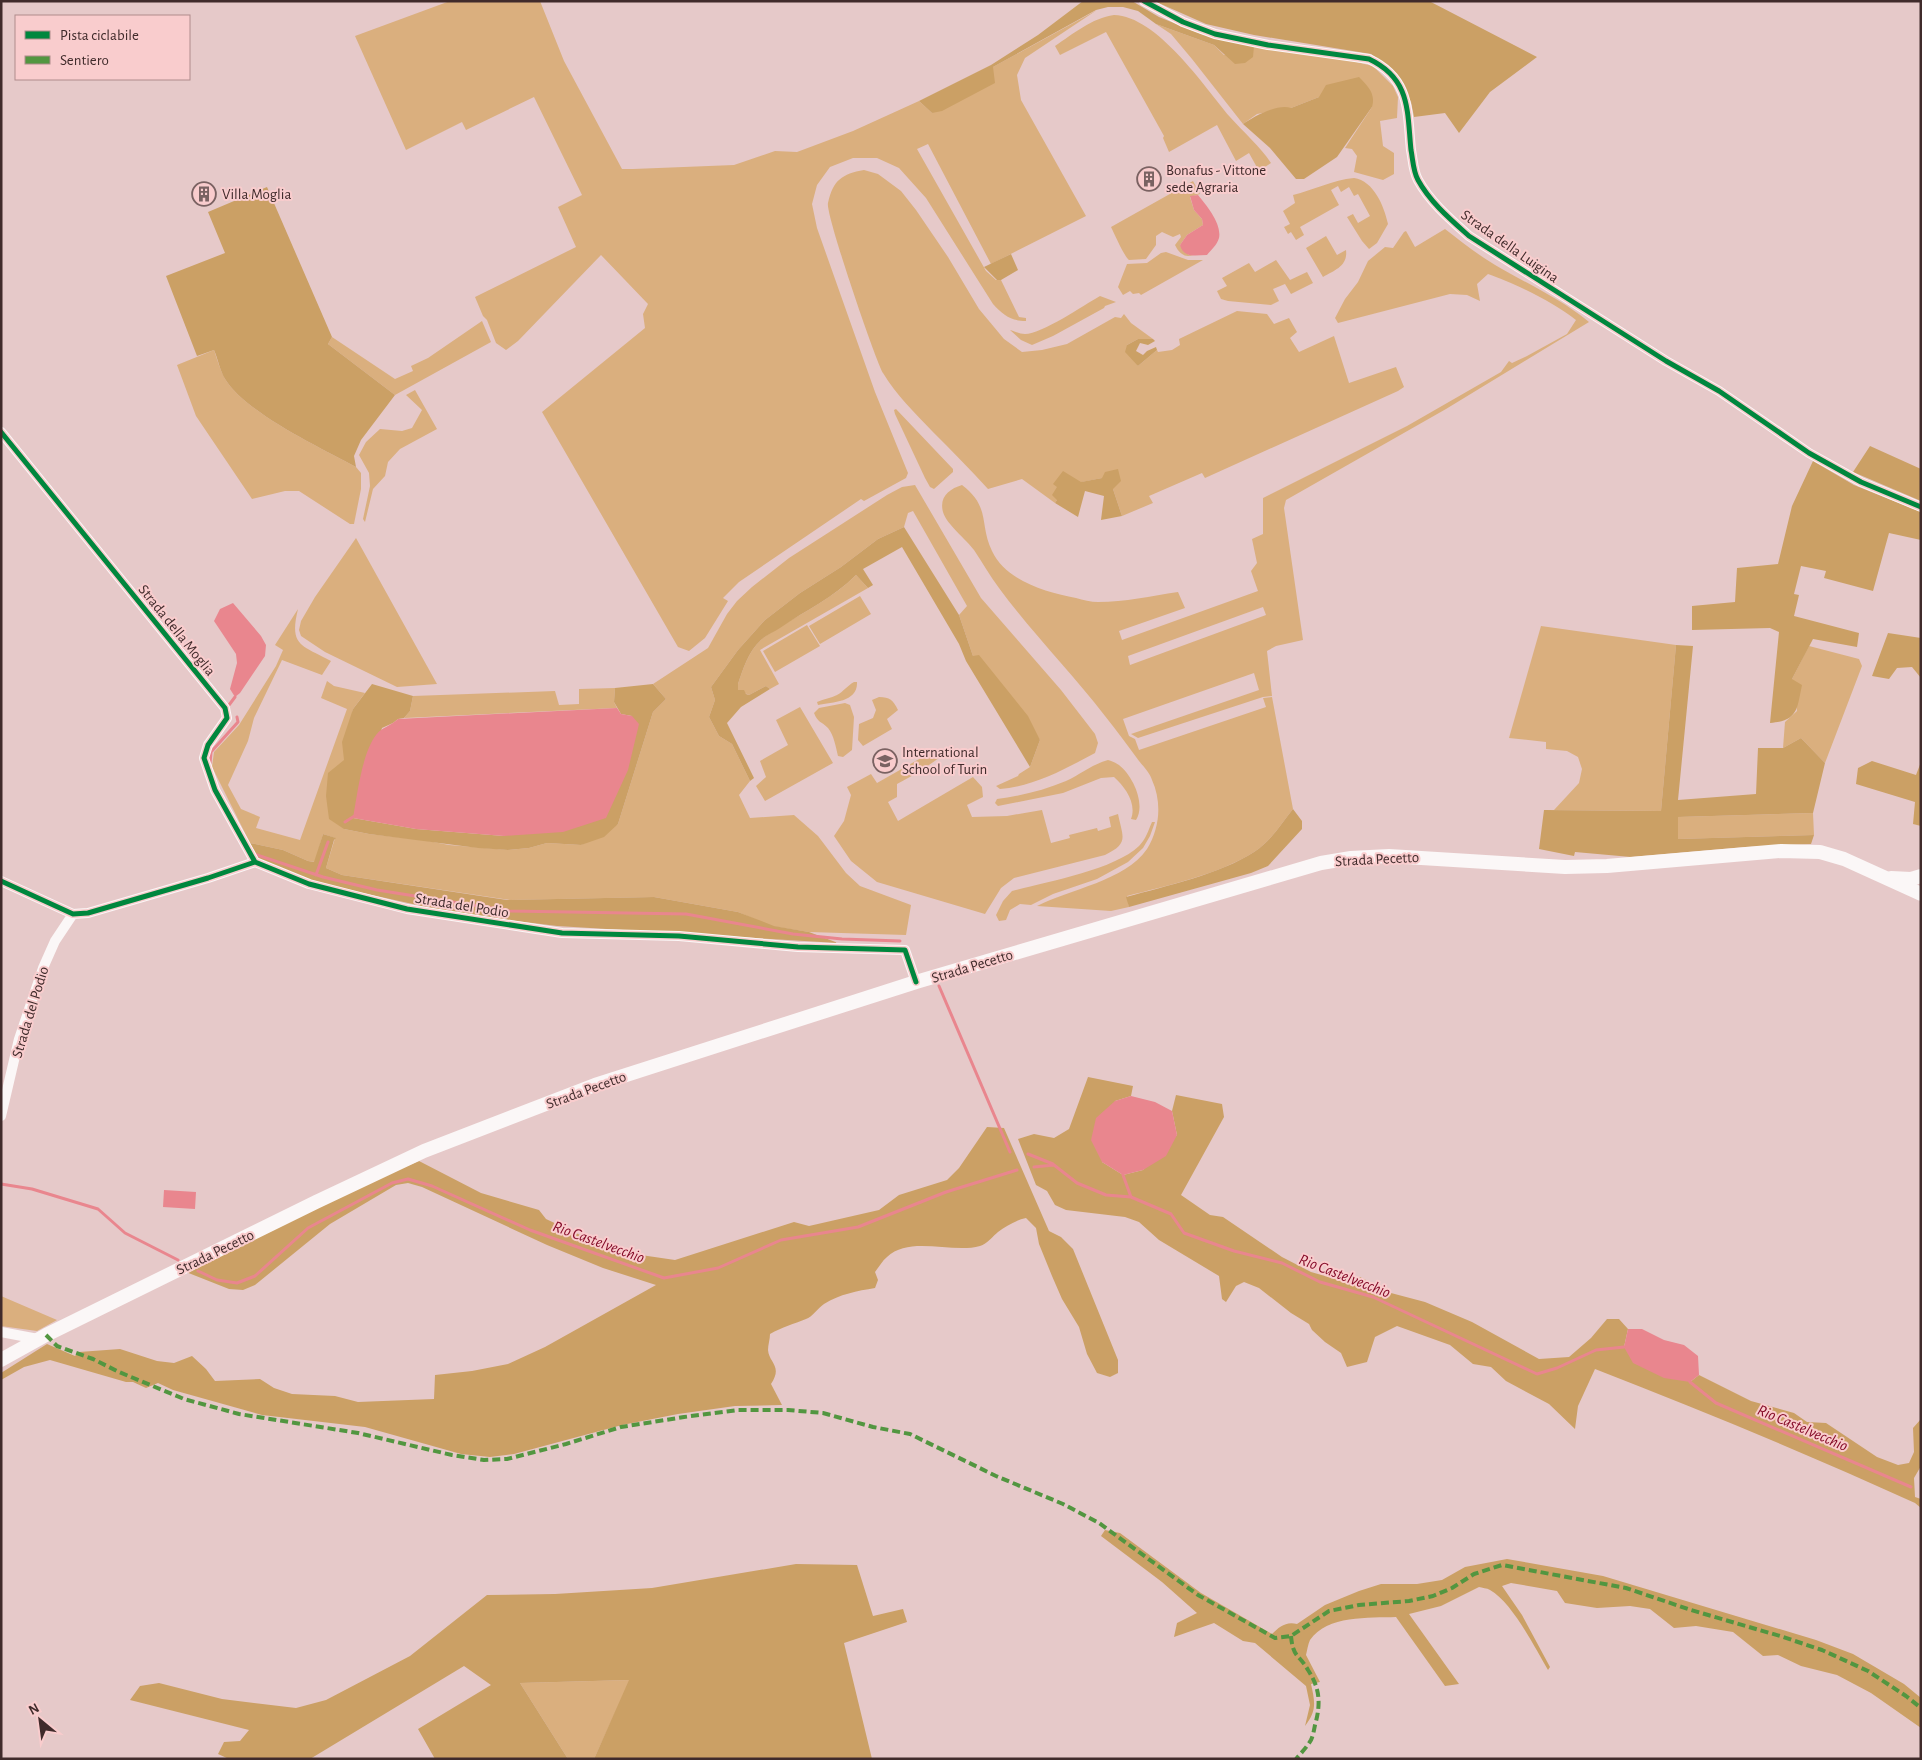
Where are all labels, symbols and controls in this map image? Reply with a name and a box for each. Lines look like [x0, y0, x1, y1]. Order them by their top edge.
legend [15, 15, 190, 80]
text: Pista ciclabile [60, 28, 139, 43]
text: Sentiero [60, 53, 109, 68]
place label: Bonafus - Vittone sede Agraria [1166, 163, 1266, 195]
building icon: Bonafus - Vittone sede Agraria [1136, 166, 1162, 192]
building icon: Villa Moglia [191, 181, 217, 207]
place label: Villa Moglia [222, 187, 291, 202]
street label: Strada della Luigina [1458, 207, 1561, 286]
street label: Strada della Moglia [135, 582, 218, 679]
place label: International School of Turin [902, 745, 987, 777]
school or university icon: International School of Turin [872, 748, 898, 774]
street label: Strada Pecetto [1335, 850, 1419, 869]
street label: Strada del Podio [414, 891, 510, 920]
street label: Strada Pecetto [930, 947, 1015, 986]
street label: Strada del Podio [9, 965, 52, 1060]
street label: Strada Pecetto [544, 1069, 628, 1112]
water label: Rio Castelvecchio [551, 1218, 647, 1266]
street label: Strada Pecetto [174, 1227, 256, 1278]
water label: Rio Castelvecchio [1297, 1251, 1393, 1301]
water label: Rio Castelvecchio [1755, 1402, 1850, 1454]
north arrow [15, 1695, 65, 1745]
text: N [27, 1701, 42, 1718]

